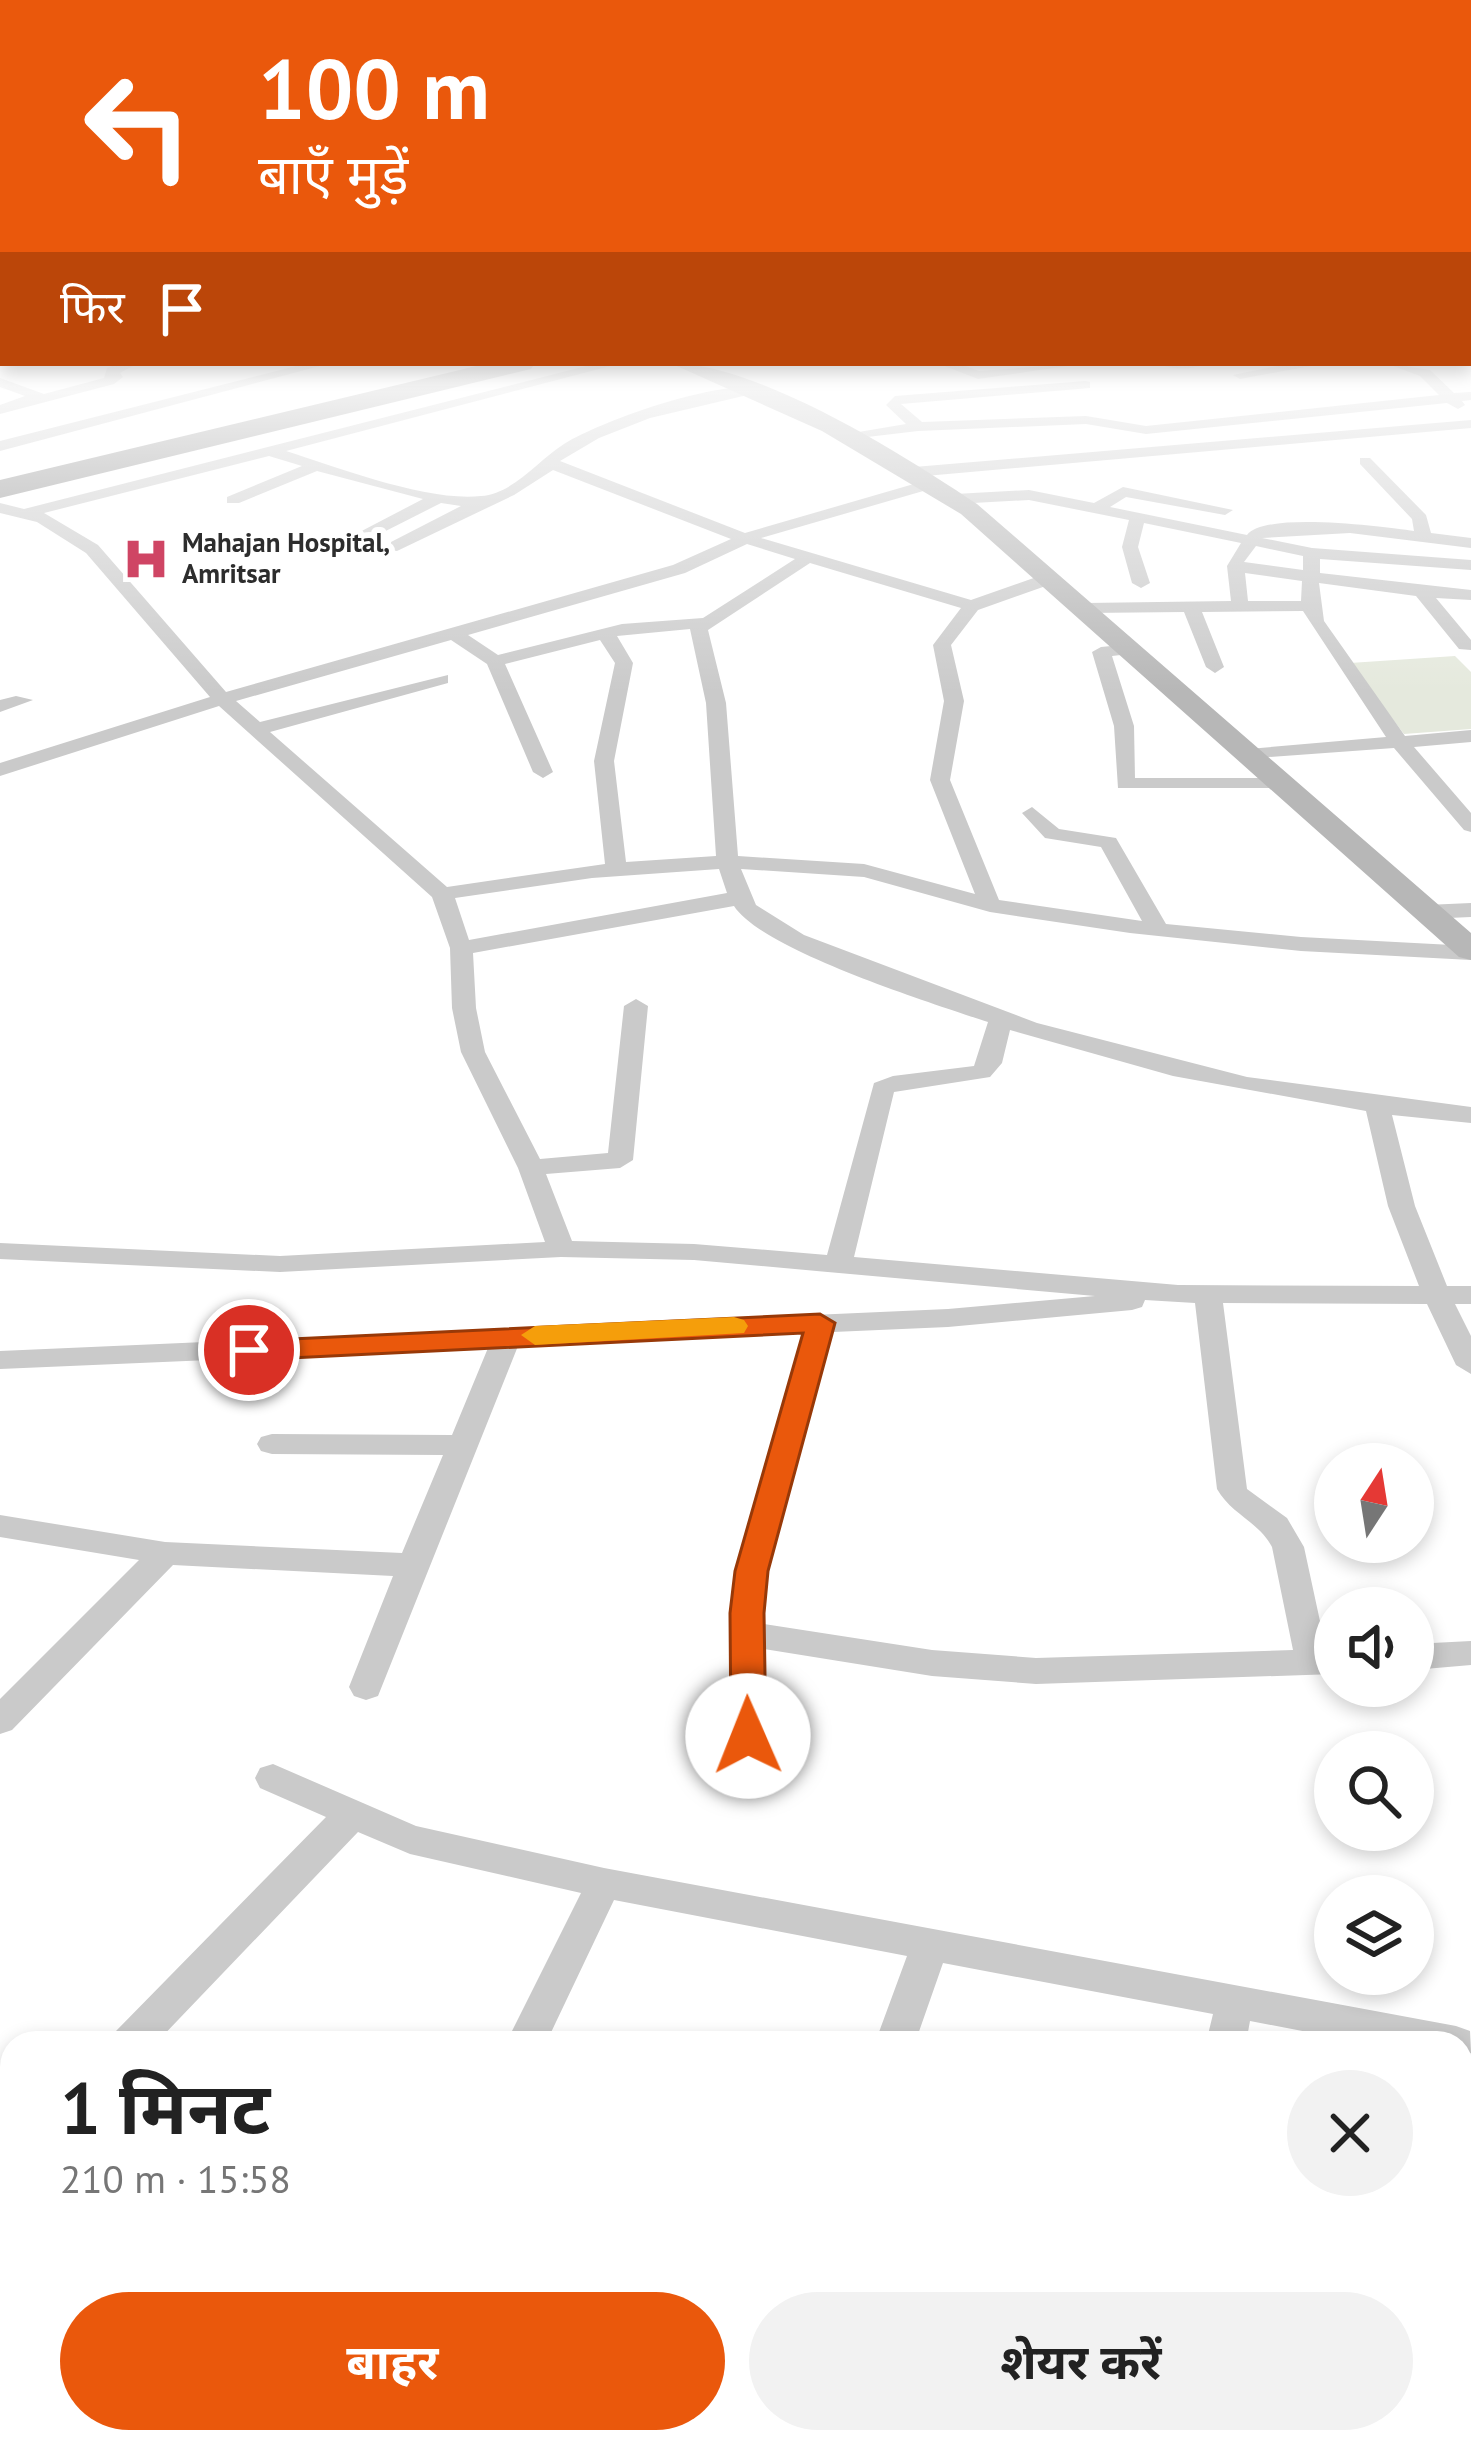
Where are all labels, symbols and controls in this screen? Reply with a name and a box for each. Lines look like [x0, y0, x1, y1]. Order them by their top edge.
text: 100 m [258, 33, 490, 142]
icon: left [60, 48, 216, 204]
text: बाएँ मुड़ें [258, 139, 408, 209]
icon: arrive [149, 276, 215, 342]
text: फिर [60, 277, 125, 335]
place label: Mahajan Hospital, Amritsar [182, 525, 390, 590]
hospital icon: Mahajan Hospital, Amritsar [121, 534, 171, 584]
pin [198, 1299, 300, 1401]
icon: arrive [216, 1317, 282, 1383]
north arrow [1314, 1443, 1434, 1563]
map controls [1314, 1443, 1434, 1995]
button: sound [1314, 1587, 1434, 1707]
position arrow [685, 1673, 811, 1799]
button: search [1314, 1731, 1434, 1851]
button: layers [1314, 1875, 1434, 1995]
text: 1 मिनट [60, 2061, 270, 2154]
button: close [1287, 2070, 1413, 2196]
text: 210 m · 15:58 [60, 2153, 291, 2204]
button: बाहर [60, 2292, 725, 2430]
button: शेयर करें [749, 2292, 1413, 2430]

